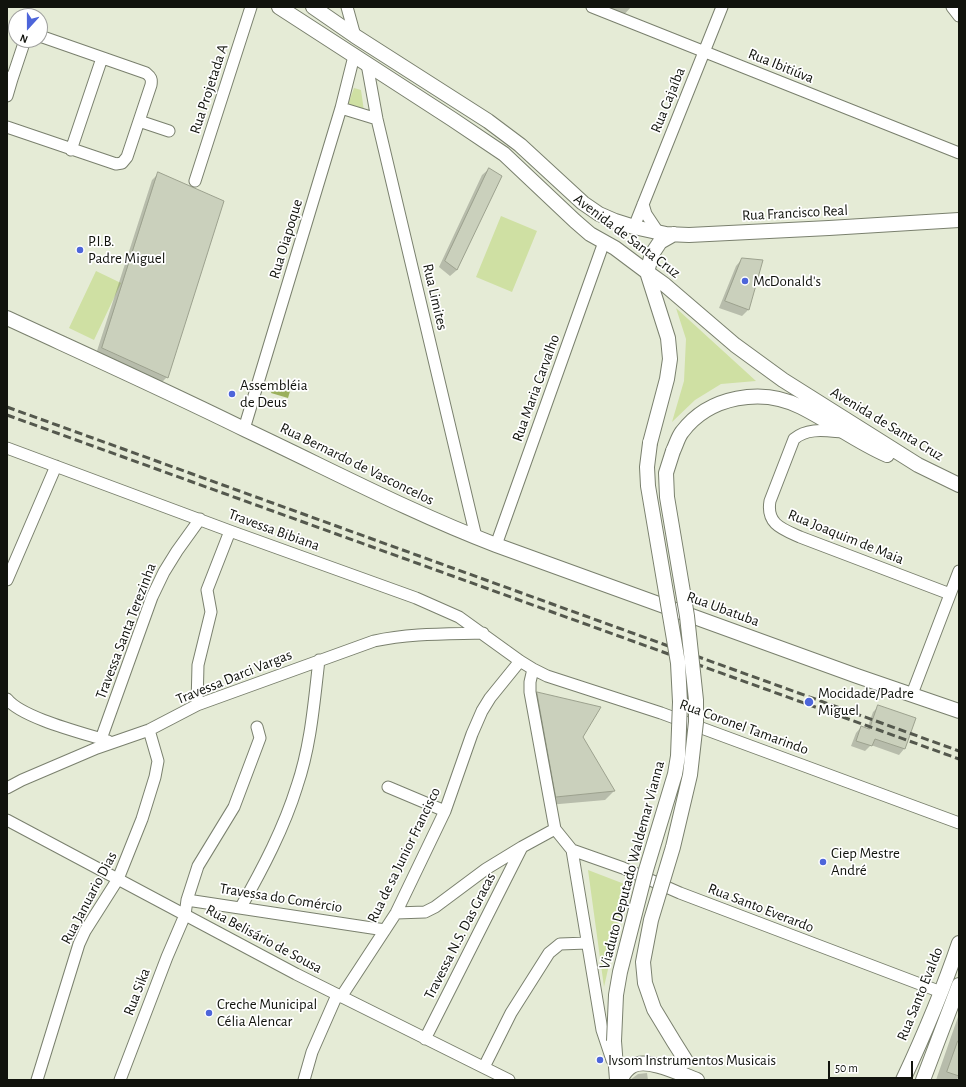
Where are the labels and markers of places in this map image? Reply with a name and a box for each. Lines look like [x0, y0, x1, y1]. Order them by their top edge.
place label: P.I.B. Padre Miguel [88, 232, 165, 267]
marker: P.I.B. Padre Miguel [75, 245, 85, 255]
place label: McDonald's [753, 272, 821, 290]
marker: McDonald's [740, 276, 750, 286]
place label: Assembléia de Deus [240, 376, 308, 411]
marker: Assembléia de Deus [227, 389, 237, 399]
place label: Mocidade/Padre Miguel [818, 684, 914, 719]
marker: Mocidade/Padre Miguel [803, 696, 815, 708]
place label: Ciep Mestre André [831, 844, 900, 879]
marker: Ciep Mestre André [818, 857, 828, 867]
place label: Creche Municipal Célia Alencar [217, 995, 317, 1030]
marker: Creche Municipal Célia Alencar [204, 1008, 214, 1018]
place label: Ivsom Instrumentos Musicais [608, 1051, 776, 1069]
marker: Ivsom Instrumentos Musicais [595, 1055, 605, 1065]

